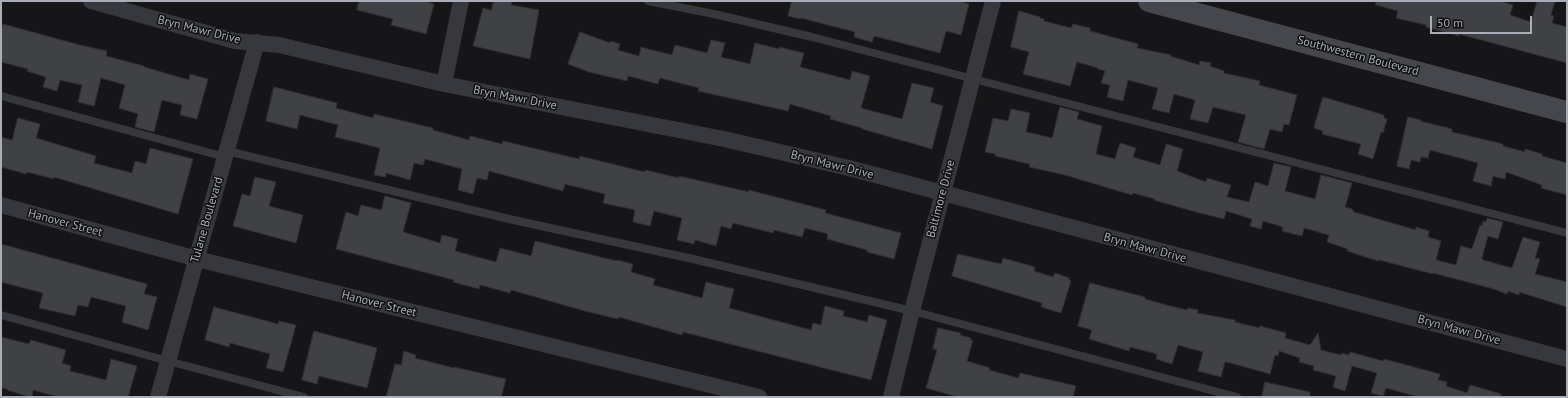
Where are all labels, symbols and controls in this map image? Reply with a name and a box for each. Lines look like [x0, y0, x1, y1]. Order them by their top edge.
scale bar [1432, 8, 1534, 34]
street label: Bryn Mawr Drive [156, 13, 242, 47]
text: 50 m [1437, 15, 1463, 30]
street label: Southwestern Boulevard [1296, 33, 1420, 79]
street label: Bryn Mawr Drive [472, 83, 558, 113]
street label: Bryn Mawr Drive [789, 148, 875, 182]
street label: Baltimore Drive [924, 158, 958, 240]
street label: Tulane Boulevard [188, 175, 226, 265]
street label: Hanover Street [26, 206, 104, 240]
street label: Bryn Mawr Drive [1102, 230, 1188, 266]
street label: Hanover Street [340, 288, 418, 320]
street label: Bryn Mawr Drive [1416, 312, 1502, 348]

